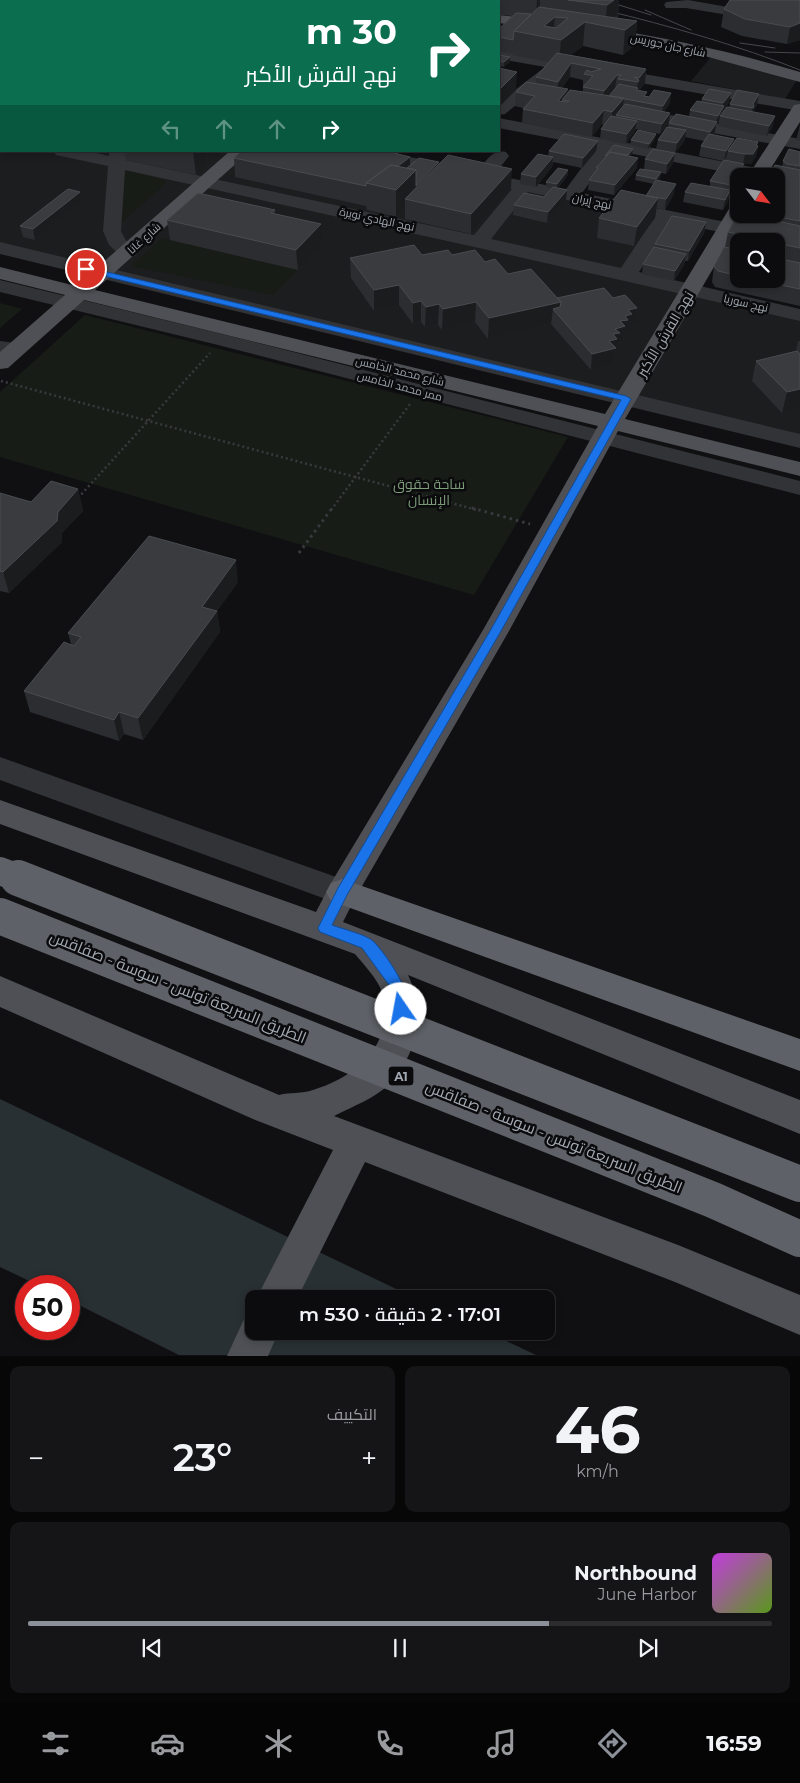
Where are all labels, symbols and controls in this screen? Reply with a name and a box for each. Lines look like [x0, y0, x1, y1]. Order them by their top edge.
text: 30 m [306, 10, 397, 53]
icon: right [415, 20, 480, 85]
street label: شارع جان جوريس [629, 30, 707, 61]
text: نهج القرش الأكبر [245, 61, 397, 88]
icon: left [157, 115, 185, 143]
icon: ahead [210, 115, 238, 143]
icon: ahead [263, 115, 291, 143]
icon: right [316, 115, 344, 143]
north arrow [730, 168, 785, 222]
map controls [730, 168, 785, 288]
street label: نهج إيران [571, 190, 613, 213]
street label: نهج الهادي نويرة [338, 204, 416, 236]
street label: شارع غانا [124, 219, 164, 257]
button: search [730, 233, 785, 288]
pin [65, 248, 107, 290]
icon: arrive [72, 255, 100, 283]
street label: نهج القرش الأكبر [632, 288, 698, 381]
street label: نهج سوريا [722, 291, 770, 316]
street label: شارع محمد الخامس [354, 353, 446, 390]
street label: ممر محمد الخامس [356, 368, 444, 404]
park label: ساحة حقوق الإنسان [393, 475, 465, 509]
street label: الطريق السريعة تونس - سوسة - صفاقس [47, 927, 309, 1048]
position arrow [374, 982, 426, 1034]
road number: A1 [388, 1066, 414, 1086]
street label: الطريق السريعة تونس - سوسة - صفاقس [423, 1077, 685, 1198]
speed limit sign: 50 [15, 1275, 80, 1340]
text: 17:01 · 2 دقيقة · 530 m [299, 1303, 501, 1326]
text: 46 [554, 1390, 641, 1469]
text: التكييف [327, 1405, 377, 1424]
text: 23° [173, 1434, 232, 1481]
text: − [28, 1441, 44, 1475]
text: + [361, 1441, 377, 1475]
text: km/h [576, 1462, 619, 1481]
text: Northbound [574, 1562, 697, 1585]
text: June Harbor [598, 1585, 697, 1604]
icon: previous [138, 1634, 166, 1662]
icon: pause [386, 1634, 414, 1662]
icon: next [634, 1634, 662, 1662]
icon: filters [38, 1726, 73, 1761]
icon: car [150, 1726, 185, 1761]
icon: climate [261, 1726, 296, 1761]
icon: phone [372, 1726, 407, 1761]
icon: music [484, 1726, 519, 1761]
icon: directions [595, 1726, 630, 1761]
text: 16:59 [706, 1730, 762, 1757]

